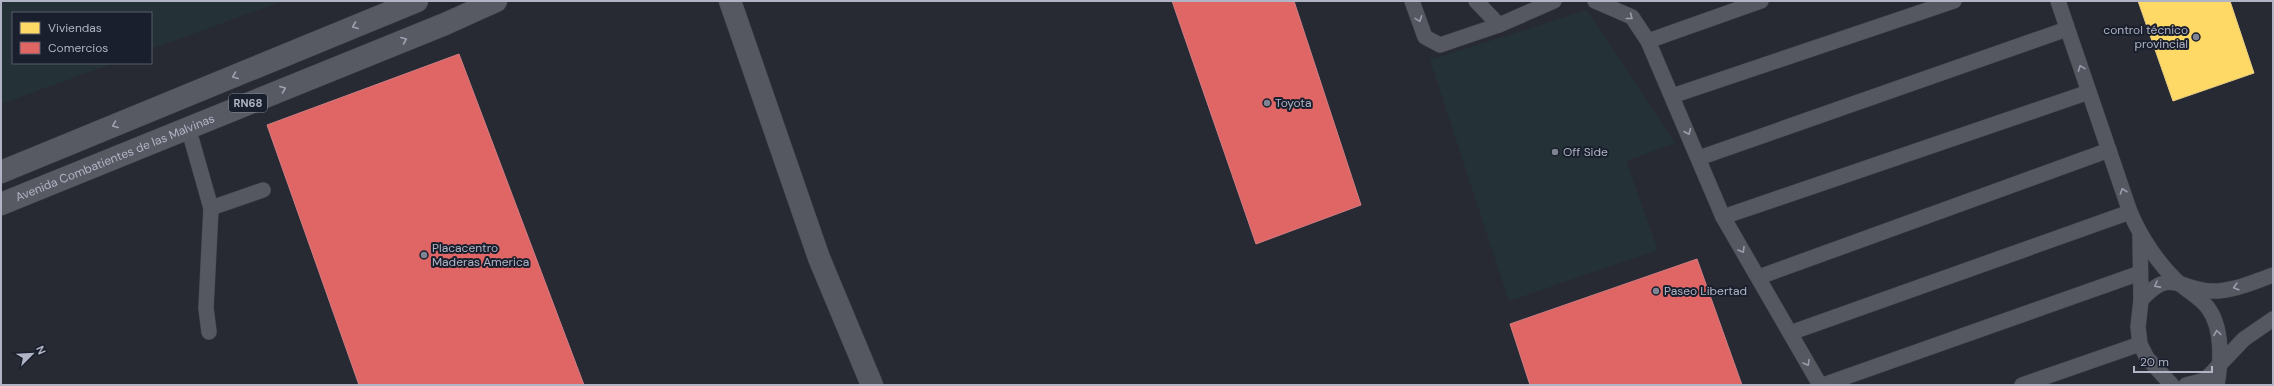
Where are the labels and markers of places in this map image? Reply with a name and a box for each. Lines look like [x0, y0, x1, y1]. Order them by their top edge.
place label: control técnico provincial [2103, 22, 2188, 52]
marker: control técnico provincial [2191, 32, 2201, 42]
place label: Toyota [1275, 95, 1312, 111]
marker: Toyota [1262, 98, 1272, 108]
place label: Off Side [1563, 144, 1608, 160]
marker: Off Side [1550, 147, 1560, 157]
place label: Placacentro Maderas America [432, 240, 529, 270]
marker: Placacentro Maderas America [419, 250, 429, 260]
place label: Paseo Libertad [1664, 283, 1747, 299]
marker: Paseo Libertad [1651, 286, 1661, 296]

